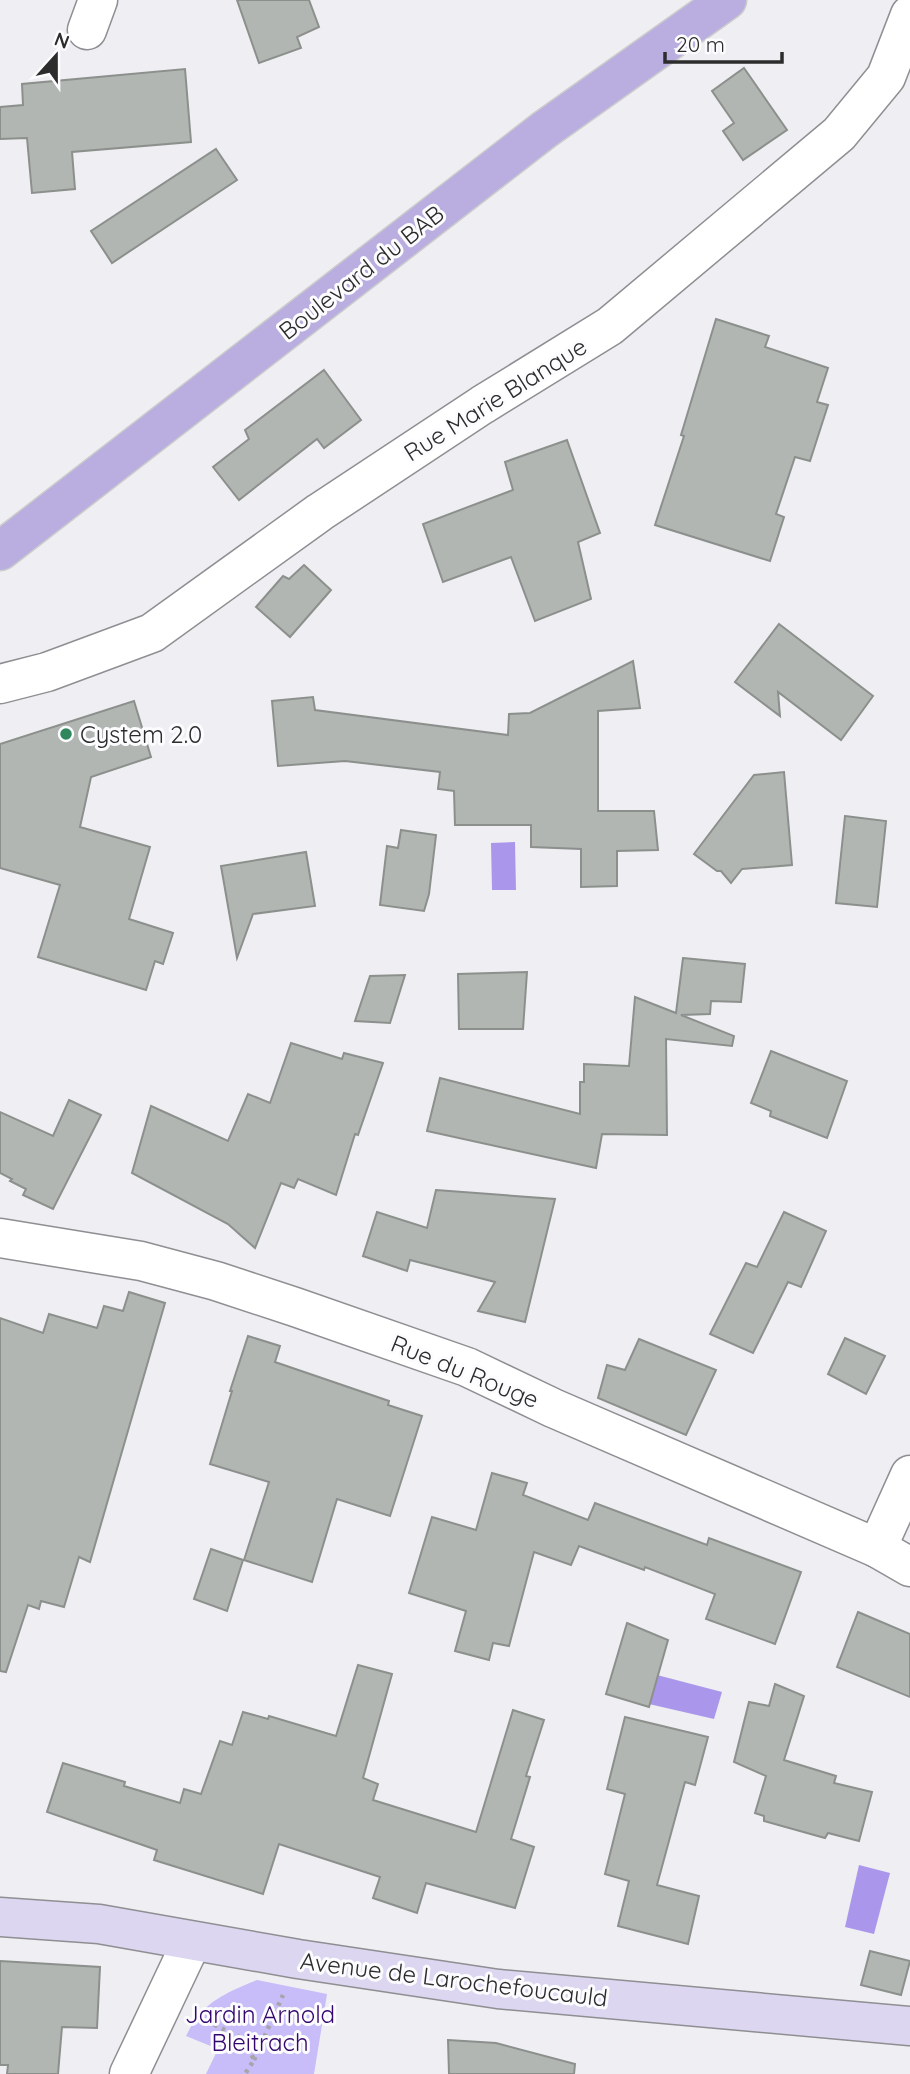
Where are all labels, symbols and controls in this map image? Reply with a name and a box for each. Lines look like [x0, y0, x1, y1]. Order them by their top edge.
north arrow [21, 21, 91, 91]
scale bar [665, 21, 782, 65]
text: N [51, 26, 73, 54]
text: 20 m [676, 31, 725, 57]
street label: Boulevard du BAB [272, 198, 450, 346]
street label: Rue Marie Blanque [398, 331, 592, 467]
place label: Cystem 2.0 [80, 719, 202, 749]
marker: Cystem 2.0 [58, 726, 74, 742]
street label: Rue du Rouge [387, 1328, 543, 1414]
street label: Avenue de Larochefoucauld [299, 1945, 609, 2013]
park label: Jardin Arnold Bleitrach [185, 1999, 335, 2057]

